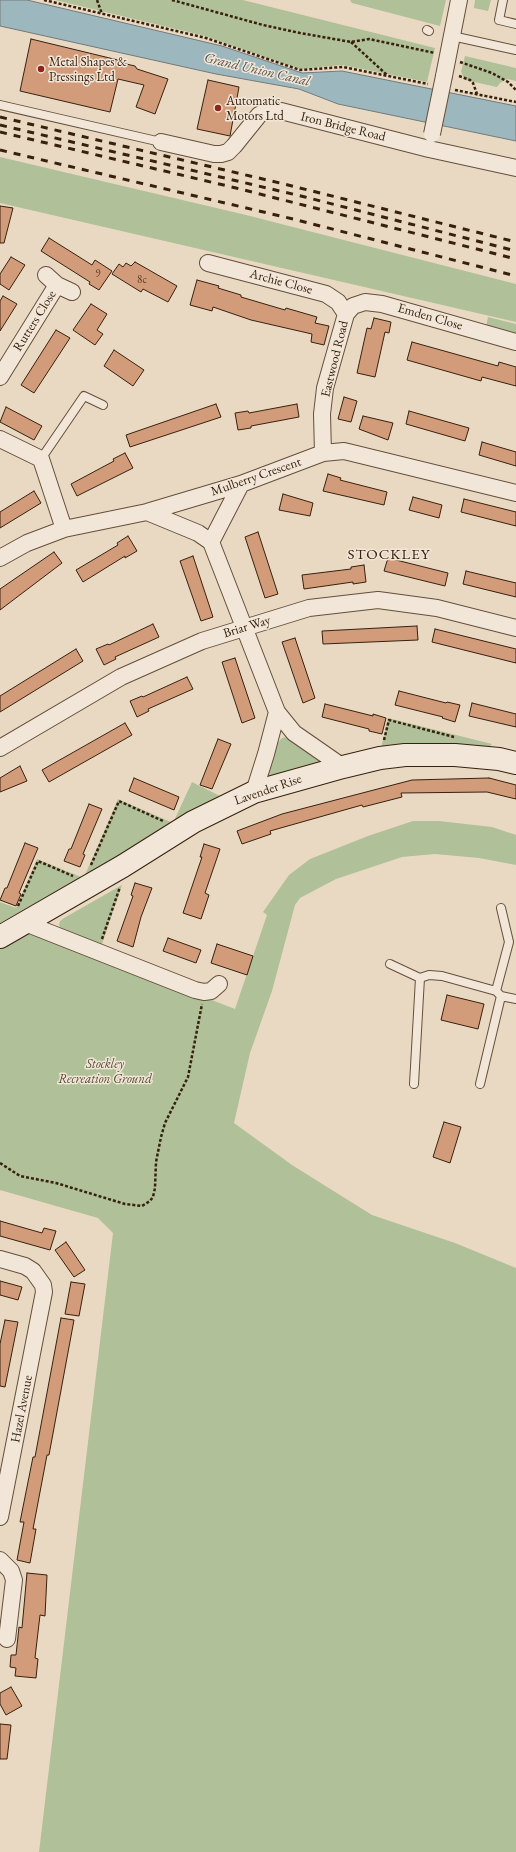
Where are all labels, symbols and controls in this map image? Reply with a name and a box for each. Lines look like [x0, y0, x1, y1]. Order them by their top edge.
water label: Grand Union Canal [202, 50, 312, 90]
place label: Metal Shapes & Pressings Ltd [49, 54, 127, 85]
marker: Metal Shapes & Pressings Ltd [36, 64, 46, 74]
place label: Automatic Motors Ltd [226, 93, 284, 124]
marker: Automatic Motors Ltd [213, 103, 223, 113]
street label: Iron Bridge Road [299, 109, 387, 145]
street label: Archie Close [248, 266, 314, 298]
house number: 9 [95, 267, 101, 281]
house number: 8c [137, 273, 147, 287]
street label: Rutters Close [10, 288, 60, 354]
street label: Emden Close [396, 300, 464, 334]
street label: Eastwood Road [318, 319, 352, 399]
street label: Mulberry Crescent [209, 454, 303, 500]
district label: STOCKLEY [348, 546, 430, 564]
street label: Briar Way [221, 612, 273, 642]
street label: Lavender Rise [232, 771, 304, 809]
park label: Stockley Recreation Ground [58, 1056, 152, 1087]
street label: Hazel Avenue [8, 1374, 36, 1444]

